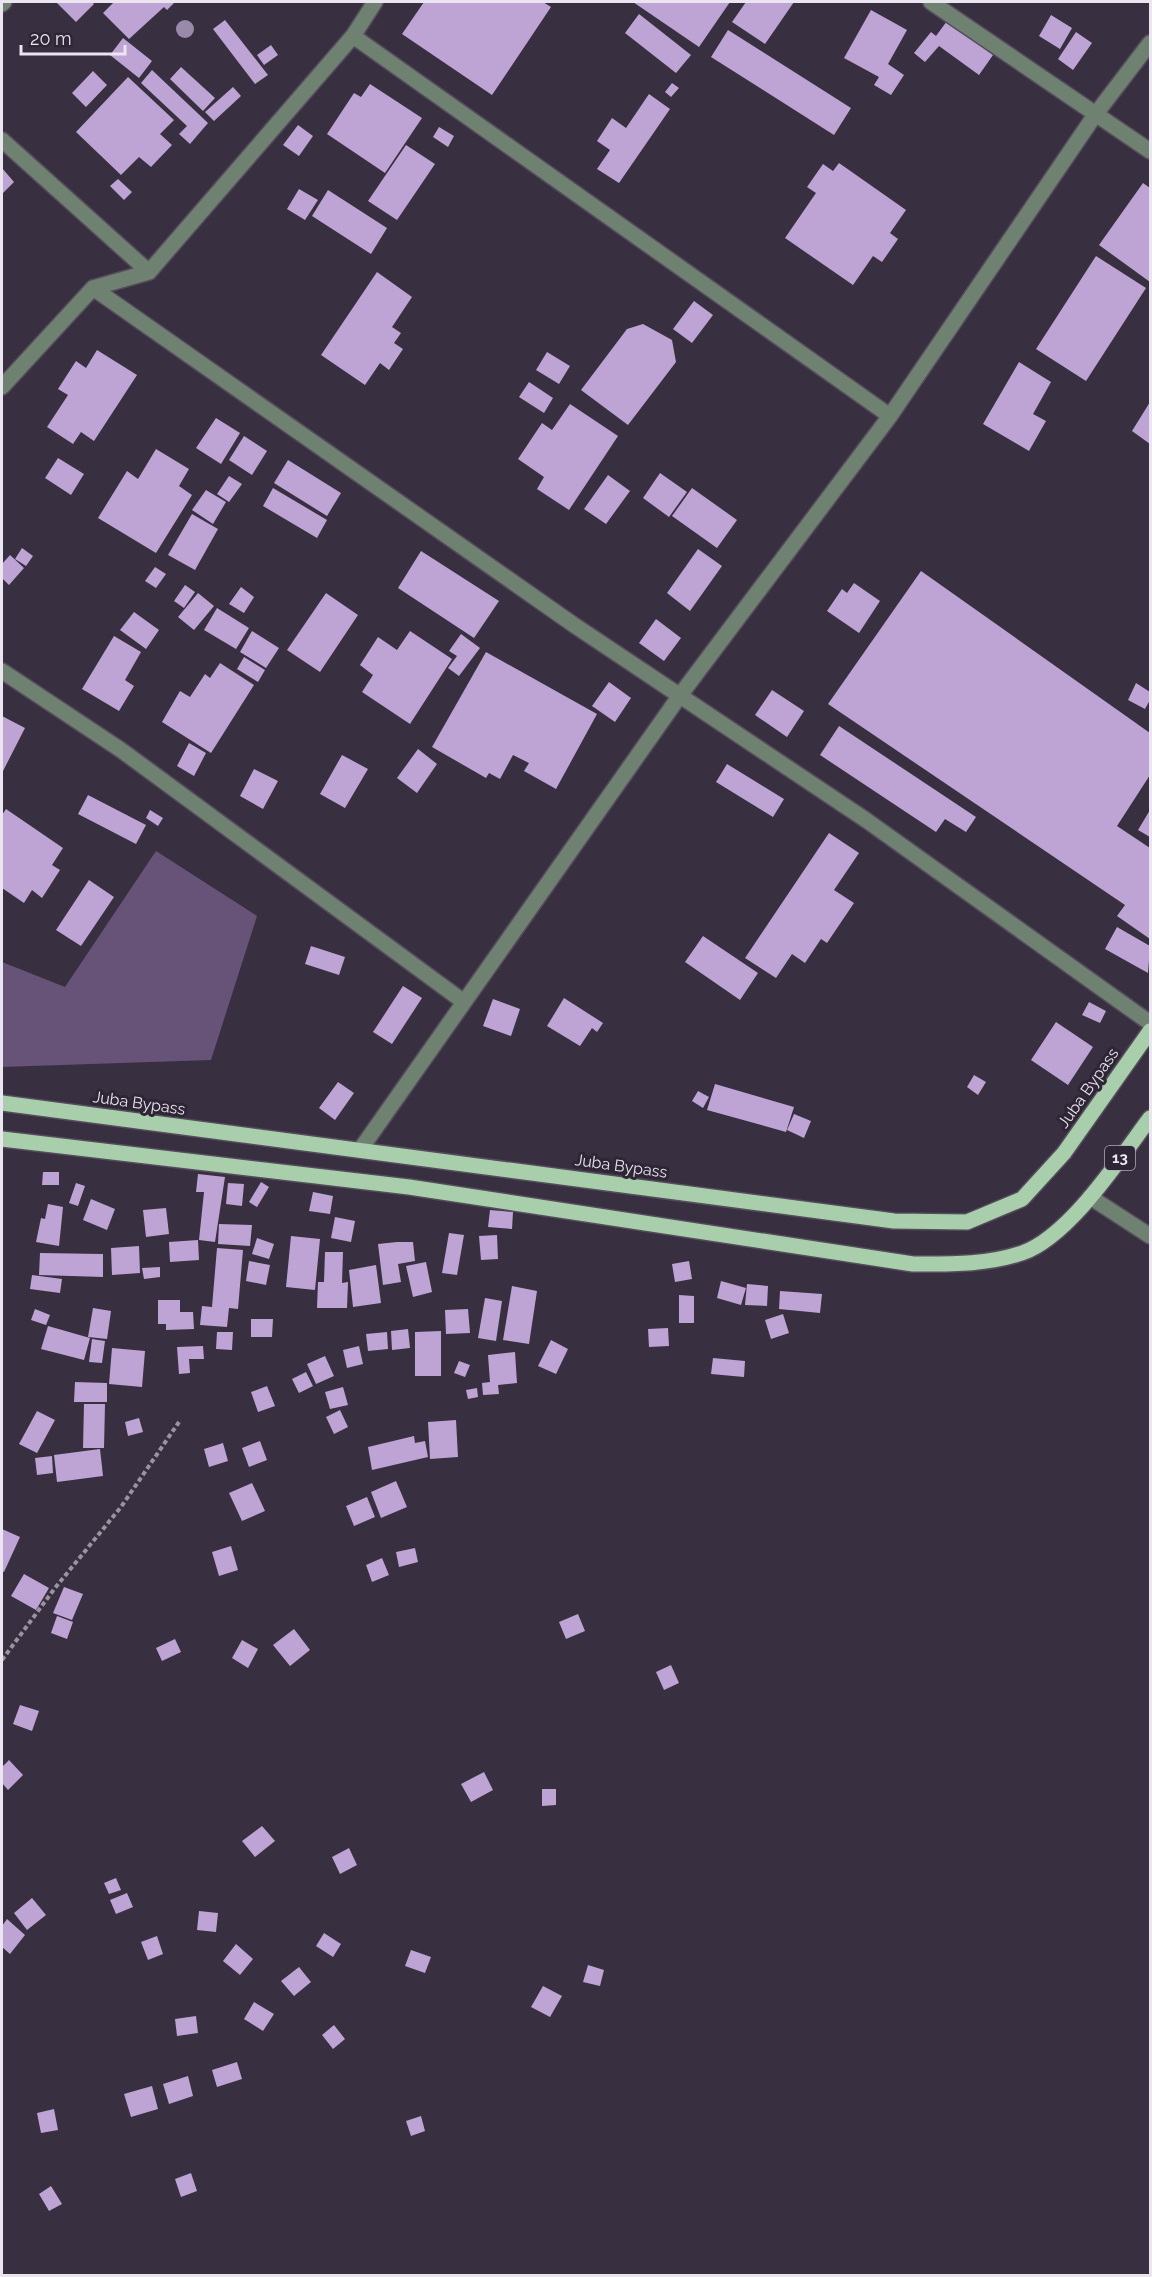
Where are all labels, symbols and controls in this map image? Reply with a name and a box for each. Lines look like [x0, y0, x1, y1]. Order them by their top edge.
scale bar [21, 18, 124, 56]
text: 20 m [30, 28, 72, 49]
street label: Juba Bypass [1054, 1044, 1123, 1132]
street label: Juba Bypass [92, 1087, 187, 1119]
road number: 13 [1105, 1146, 1135, 1170]
street label: Juba Bypass [574, 1150, 669, 1182]

